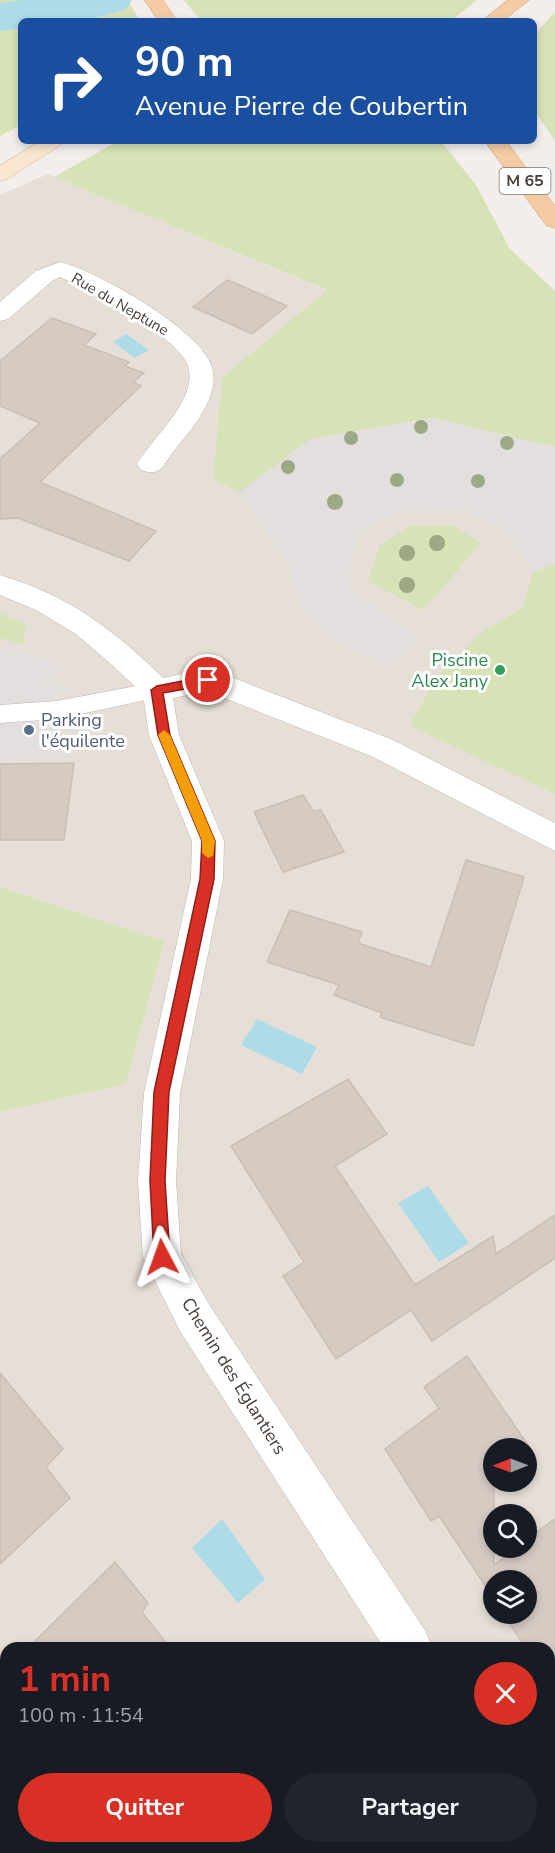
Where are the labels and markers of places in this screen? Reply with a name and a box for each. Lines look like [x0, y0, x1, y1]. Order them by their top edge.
place label: Piscine Alex Jany [411, 648, 489, 693]
pin [182, 654, 233, 705]
marker: Piscine Alex Jany [493, 663, 507, 677]
place label: Parking l'équilente [41, 708, 125, 753]
marker: Parking l'équilente [22, 723, 36, 737]

